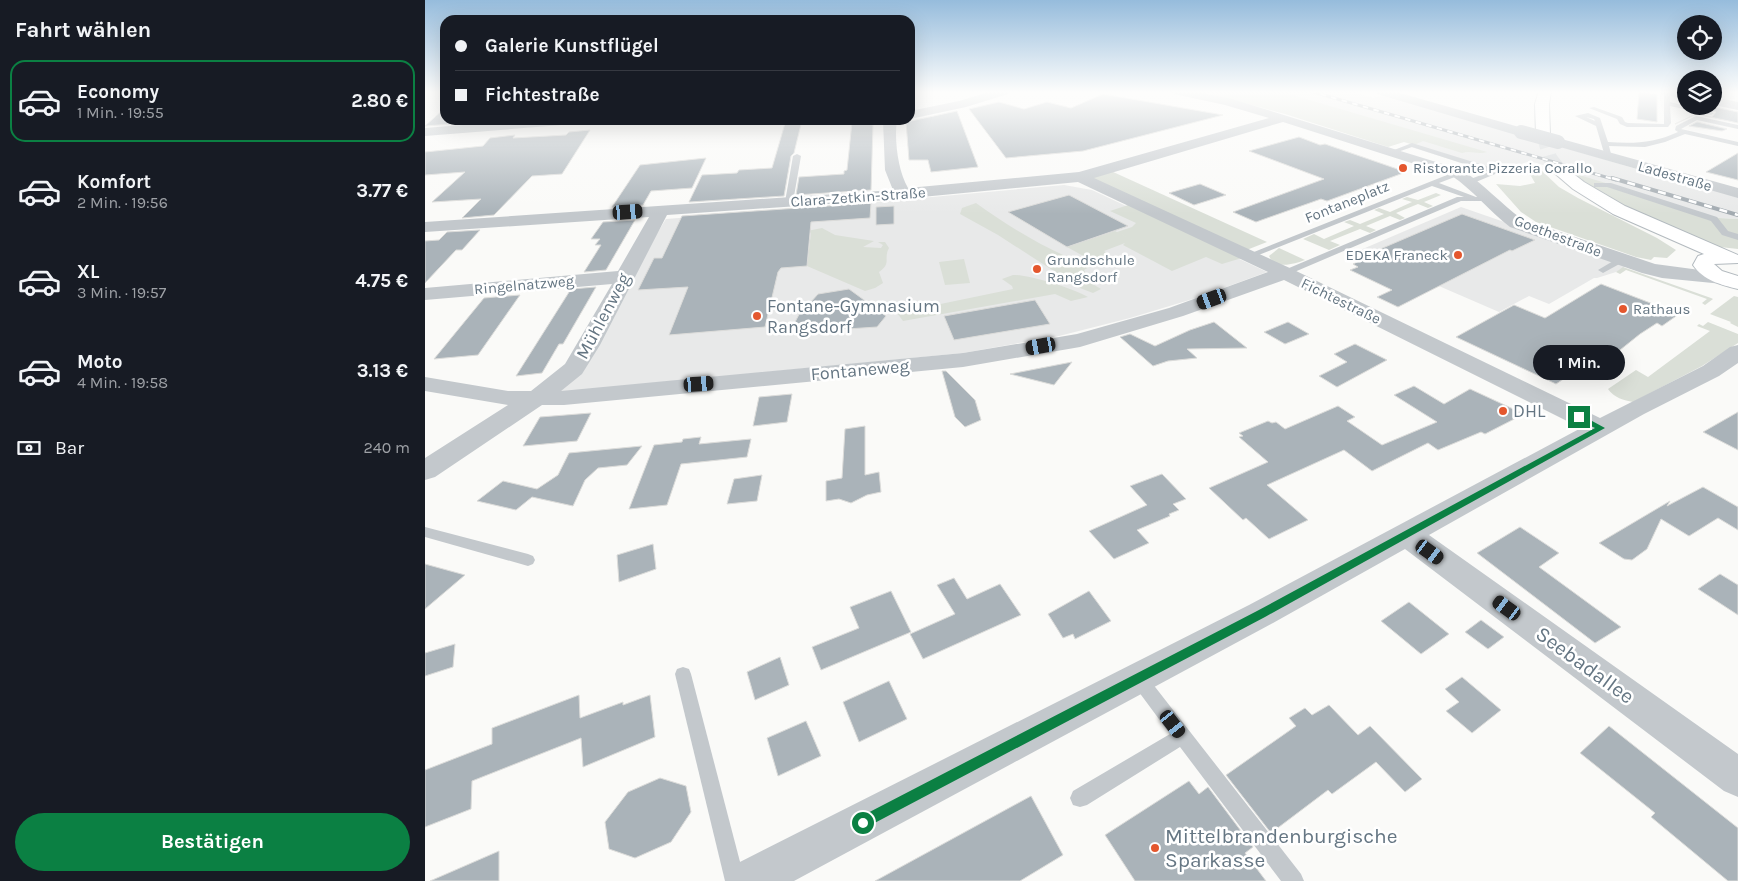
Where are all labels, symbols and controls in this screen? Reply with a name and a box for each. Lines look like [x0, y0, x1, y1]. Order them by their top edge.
map controls [1677, 15, 1722, 115]
button: locate [1677, 15, 1722, 60]
text: Fahrt wählen [15, 17, 151, 43]
text: Galerie Kunstflügel [485, 35, 659, 57]
button: layers [1677, 70, 1722, 115]
icon: car [17, 79, 62, 124]
text: Economy [77, 81, 159, 103]
text: Fichtestraße [485, 84, 600, 106]
text: 2.80 € [351, 90, 408, 112]
text: 1 Min. · 19:55 [77, 103, 164, 122]
street label: Ladestraße [1636, 157, 1714, 195]
place label: Ristorante Pizzeria Corallo [1413, 159, 1592, 177]
marker: Ristorante Pizzeria Corallo [1397, 162, 1409, 174]
icon: car [17, 169, 62, 214]
text: Komfort [77, 171, 151, 193]
street label: Fontaneplatz [1302, 177, 1392, 227]
text: 3.77 € [356, 180, 408, 202]
street label: Clara-Zetkin-Straße [790, 183, 926, 211]
text: 2 Min. · 19:56 [77, 193, 168, 212]
car [612, 203, 643, 221]
street label: Goethestraße [1512, 211, 1604, 261]
place label: EDEKA Franeck [1345, 246, 1448, 264]
marker: EDEKA Franeck [1452, 249, 1464, 261]
place label: Grundschule Rangsdorf [1047, 251, 1135, 286]
icon: car [17, 259, 62, 304]
text: XL [77, 261, 99, 283]
marker: Grundschule Rangsdorf [1031, 263, 1043, 275]
street label: Mühlenweg [571, 269, 635, 363]
text: 4.75 € [355, 270, 408, 292]
street label: Ringelnatzweg [473, 272, 575, 298]
street label: Fichtestraße [1298, 274, 1384, 328]
text: 3 Min. · 19:57 [77, 283, 166, 302]
car [1195, 287, 1228, 311]
place label: Fontane-Gymnasium Rangsdorf [767, 295, 940, 338]
place label: Rathaus [1633, 300, 1690, 318]
marker: Rathaus [1617, 303, 1629, 315]
marker: Fontane-Gymnasium Rangsdorf [751, 310, 763, 322]
car [1024, 336, 1057, 356]
callout: 1 Min. [1533, 344, 1625, 380]
icon: car [17, 349, 62, 394]
text: Moto [77, 351, 123, 373]
text: 1 Min. [1558, 353, 1600, 372]
street label: Fontaneweg [810, 355, 910, 385]
text: 3.13 € [357, 360, 408, 382]
text: 4 Min. · 19:58 [77, 373, 168, 392]
car [683, 375, 714, 393]
place label: DHL [1513, 400, 1546, 422]
marker: DHL [1497, 405, 1509, 417]
route end [1568, 406, 1590, 428]
icon: cash [15, 434, 43, 462]
text: Bar [55, 437, 84, 459]
text: 240 m [364, 438, 410, 457]
car [1413, 537, 1446, 567]
car [1490, 593, 1523, 623]
street label: Seebadallee [1531, 621, 1639, 709]
car [1157, 708, 1188, 740]
route start [852, 812, 874, 834]
button: Bestätigen [15, 813, 410, 871]
place label: Mittelbrandenburgische Sparkasse [1165, 824, 1398, 872]
marker: Mittelbrandenburgische Sparkasse [1149, 842, 1161, 854]

